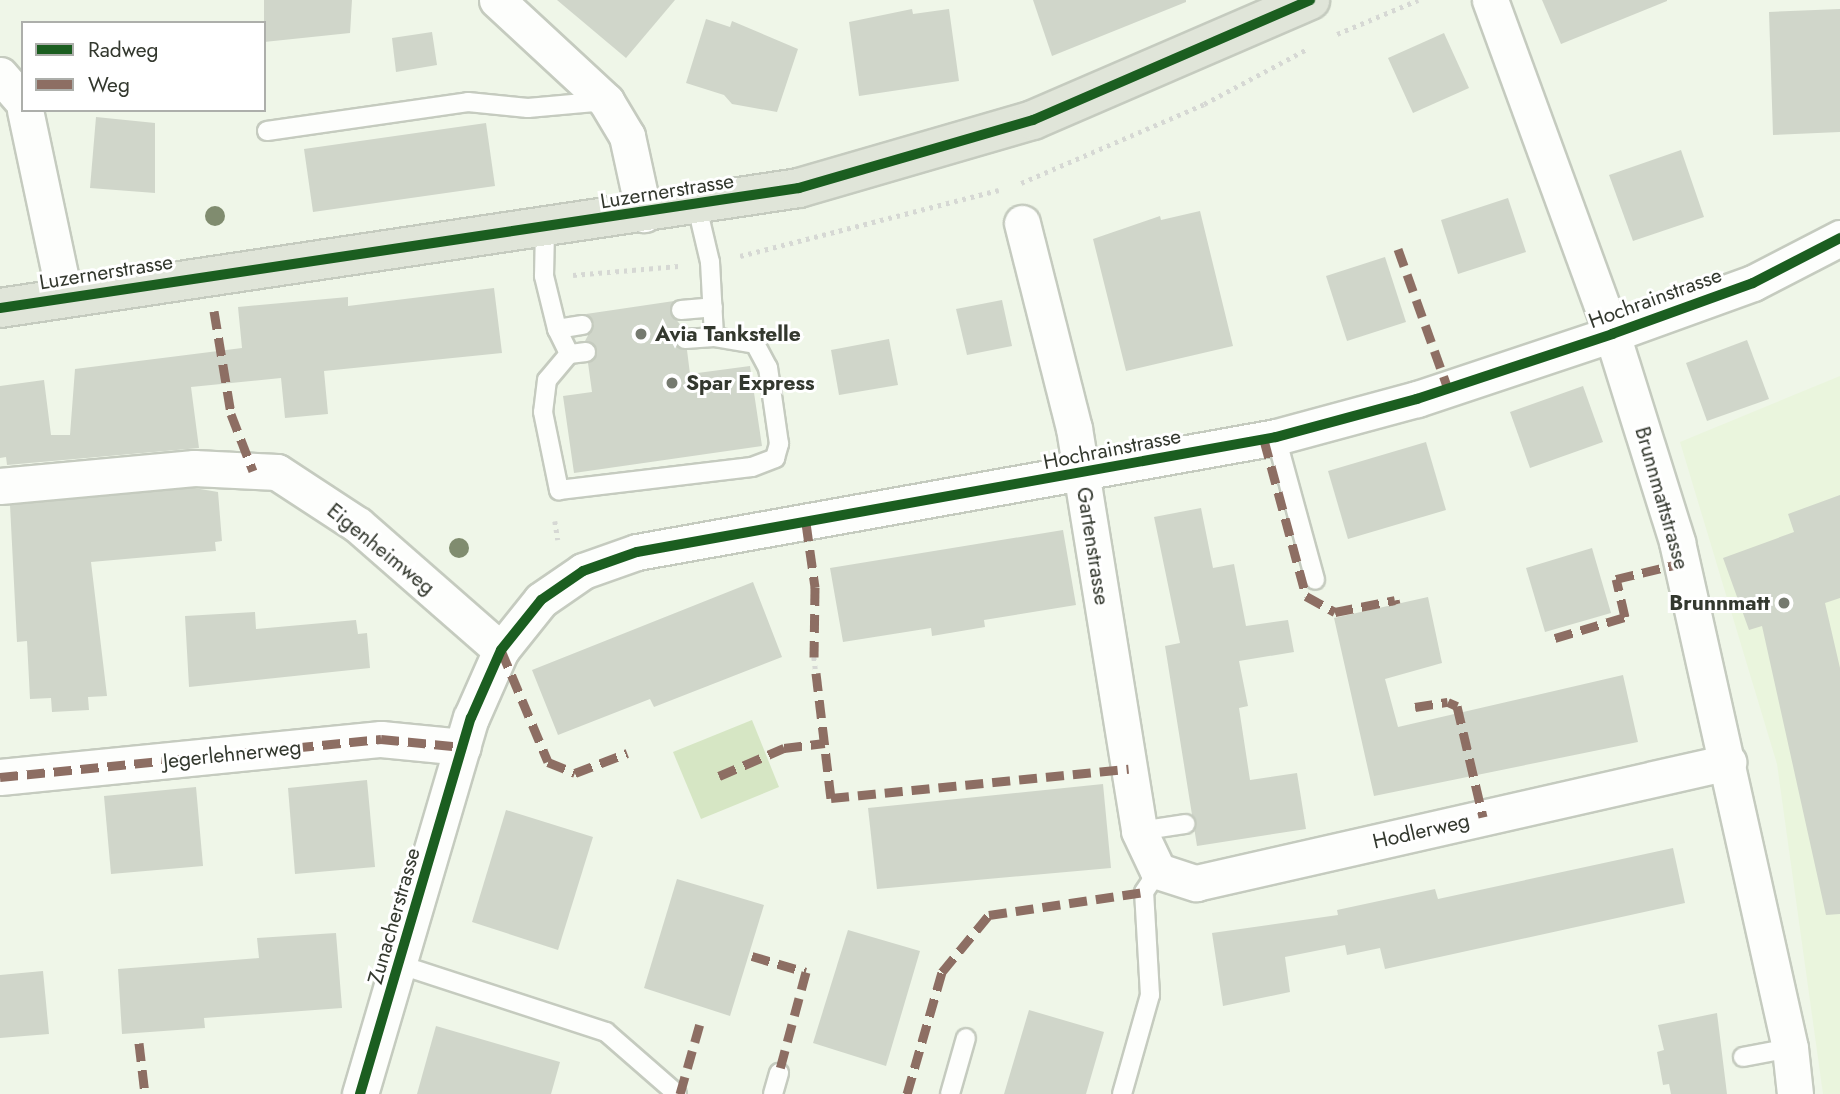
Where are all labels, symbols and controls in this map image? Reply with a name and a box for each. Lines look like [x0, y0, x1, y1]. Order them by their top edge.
legend [21, 21, 266, 112]
text: Radweg [88, 35, 159, 65]
text: Weg [88, 70, 130, 100]
street label: Luzernerstrasse [598, 168, 736, 214]
street label: Luzernerstrasse [37, 249, 175, 295]
street label: Hochrainstrasse [1585, 262, 1725, 334]
place label: Avia Tankstelle [655, 321, 801, 347]
marker: Avia Tankstelle [633, 326, 649, 342]
place label: Spar Express [686, 370, 815, 396]
marker: Spar Express [664, 375, 680, 391]
street label: Hochrainstrasse [1041, 423, 1183, 475]
street label: Brunnmattstrasse [1630, 424, 1694, 572]
street label: Gartenstrasse [1071, 485, 1115, 607]
street label: Eigenheimweg [322, 498, 440, 600]
place label: Brunnmatt [1669, 590, 1770, 616]
marker: Brunnmatt [1776, 595, 1792, 611]
street label: Jegerlehnerweg [162, 734, 302, 774]
street label: Hodlerweg [1370, 808, 1472, 854]
street label: Zunacherstrasse [363, 845, 425, 987]

